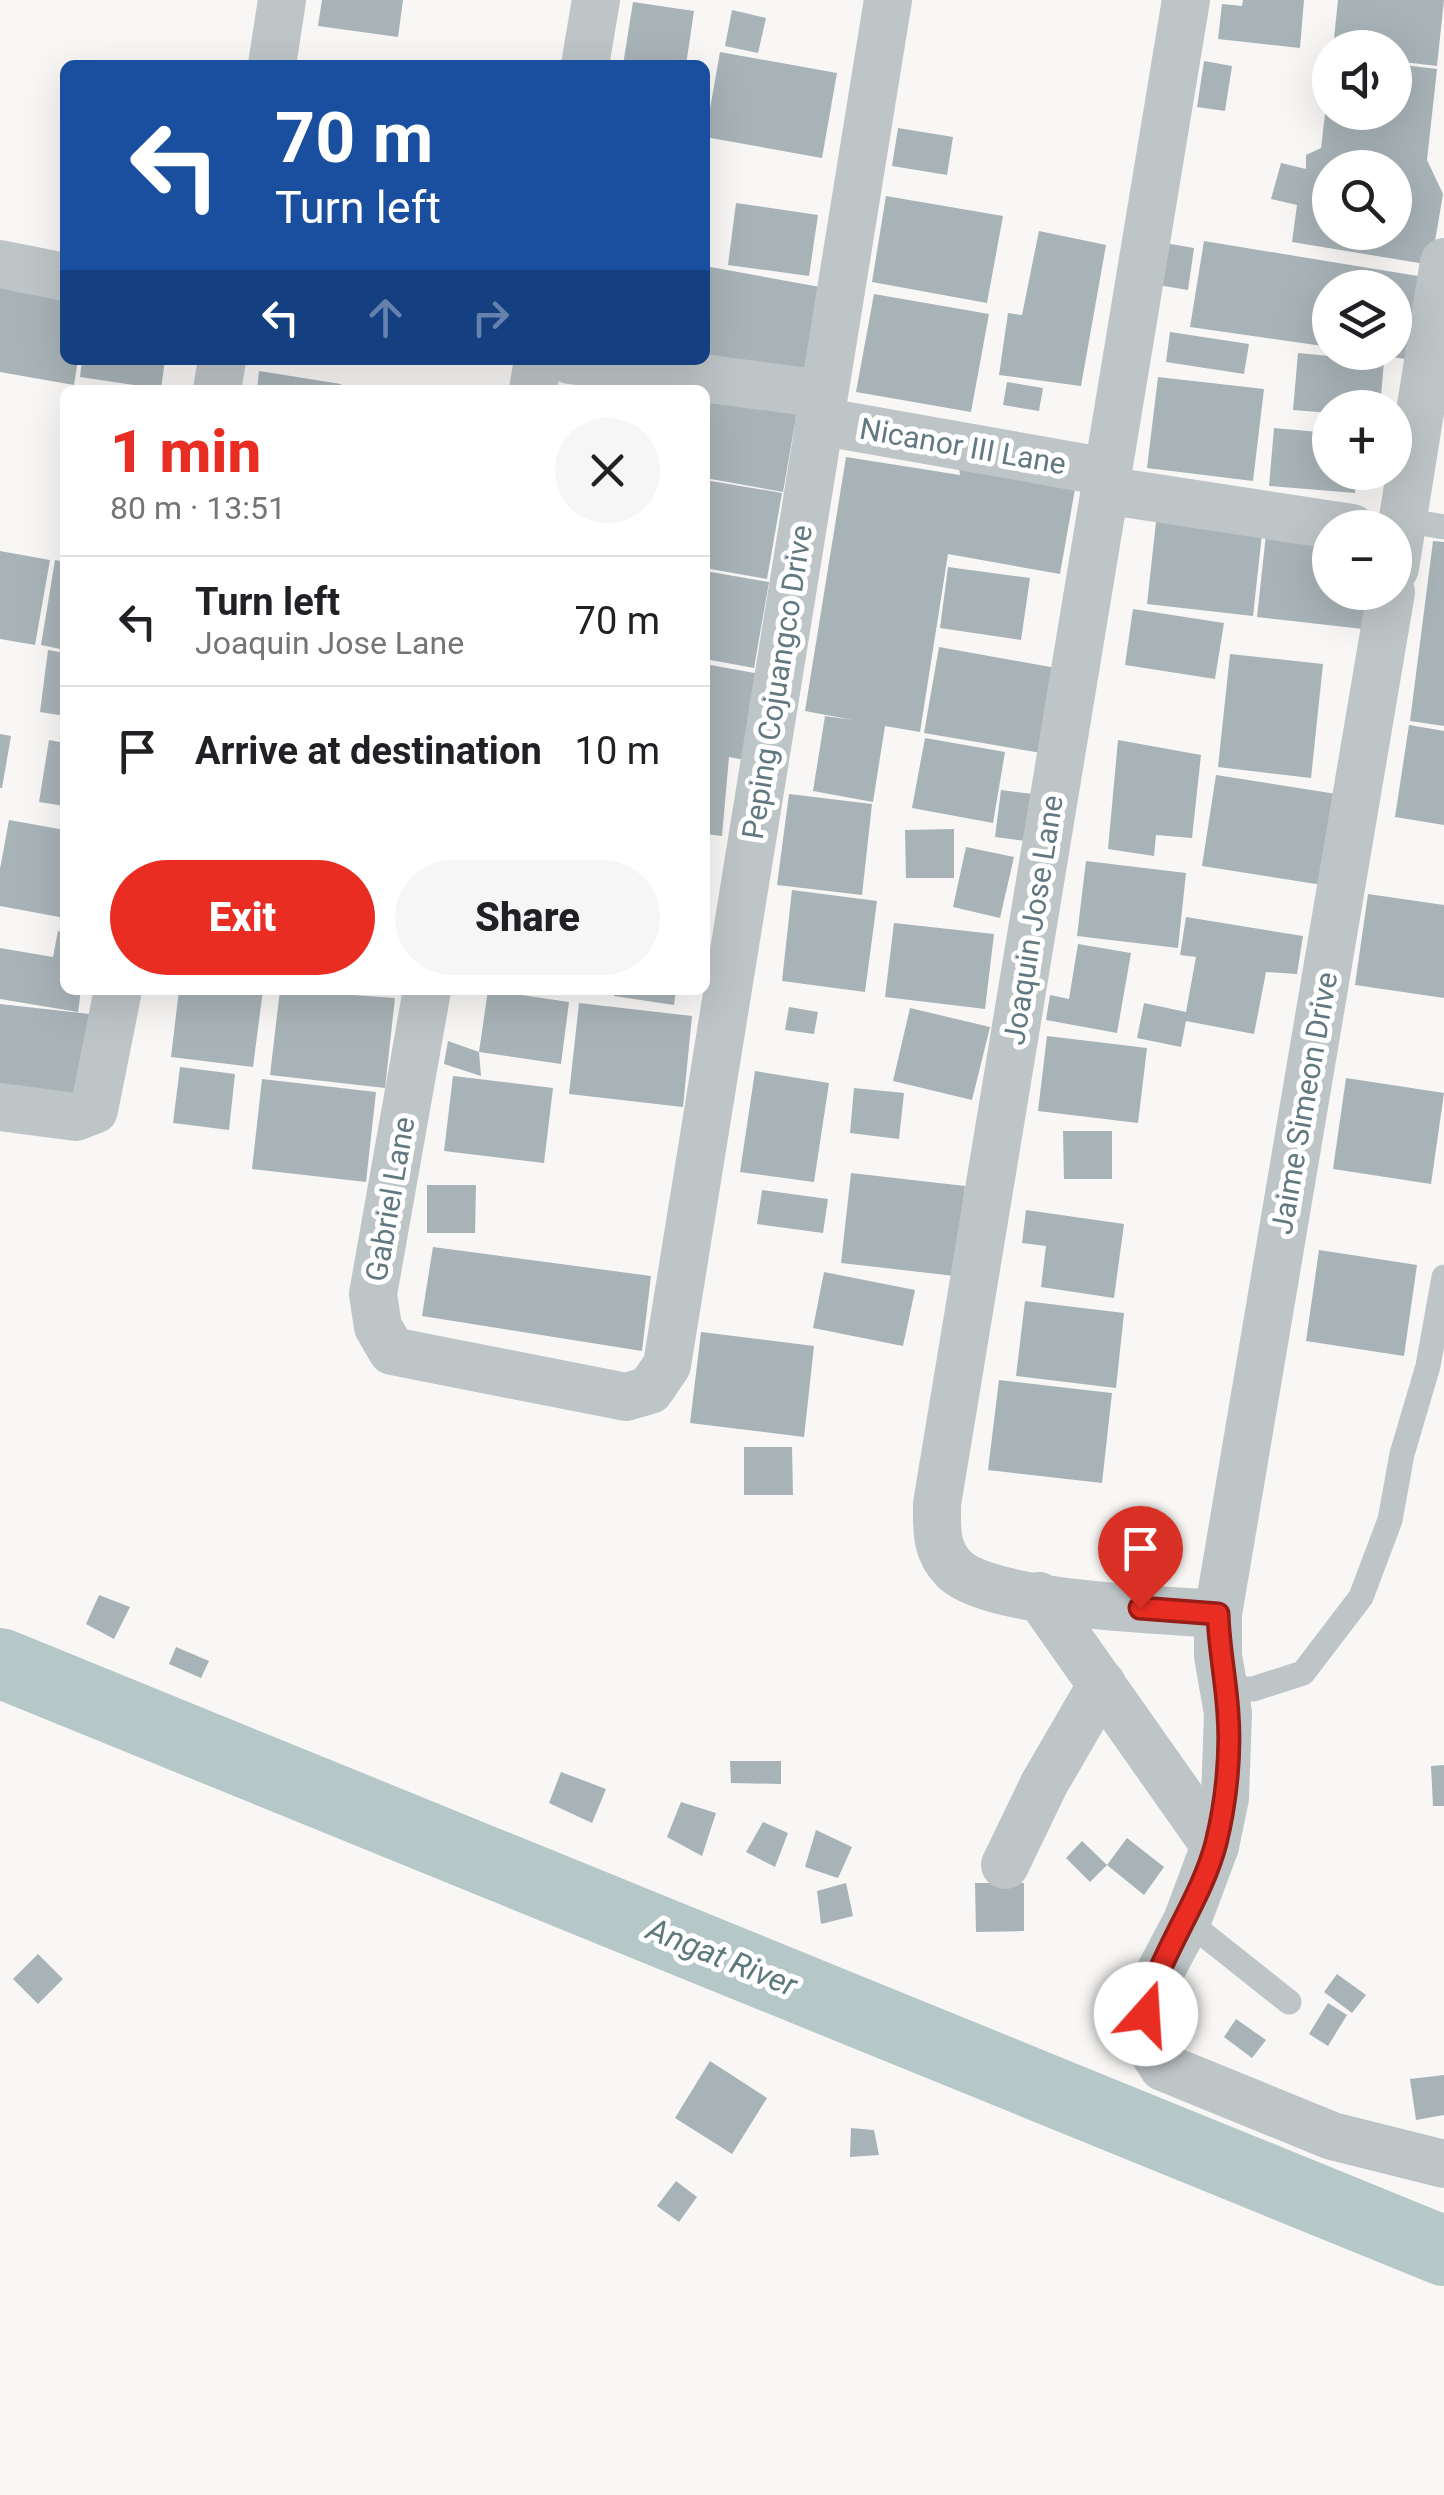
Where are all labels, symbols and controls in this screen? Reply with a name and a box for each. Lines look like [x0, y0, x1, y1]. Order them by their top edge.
map controls [1312, 30, 1412, 610]
button: sound [1312, 30, 1412, 130]
text: 70 m [275, 97, 433, 179]
icon: left [110, 100, 240, 230]
button: search [1312, 150, 1412, 250]
text: Turn left [275, 181, 441, 234]
button: layers [1312, 270, 1412, 370]
icon: left [253, 290, 308, 345]
icon: ahead [358, 290, 413, 345]
icon: right [463, 290, 518, 345]
button: + [1312, 390, 1412, 490]
street label: Nicanor III Lane [857, 411, 1069, 481]
text: 1 min [110, 416, 261, 487]
button: close [555, 418, 660, 523]
text: 80 m · 13:51 [110, 489, 286, 527]
button: − [1312, 510, 1412, 610]
street label: Peping Cojuangco Drive [735, 523, 819, 841]
text: Turn left [195, 580, 340, 624]
icon: left [110, 594, 165, 649]
text: 70 m [575, 599, 660, 643]
text: Joaquin Jose Lane [195, 624, 464, 662]
icon: arrive [110, 724, 165, 779]
text: Arrive at destination [195, 729, 542, 773]
text: 10 m [575, 729, 660, 773]
street label: Joaquin Jose Lane [996, 793, 1070, 1047]
button: Exit [110, 860, 375, 975]
button: Share [395, 860, 660, 975]
street label: Jaime Simeon Drive [1264, 969, 1344, 1237]
street label: Gabriel Lane [358, 1114, 422, 1284]
pin [1098, 1506, 1183, 1609]
icon: arrive [1113, 1521, 1168, 1576]
water label: Angat River [640, 1909, 804, 2005]
position arrow [1094, 1962, 1198, 2066]

